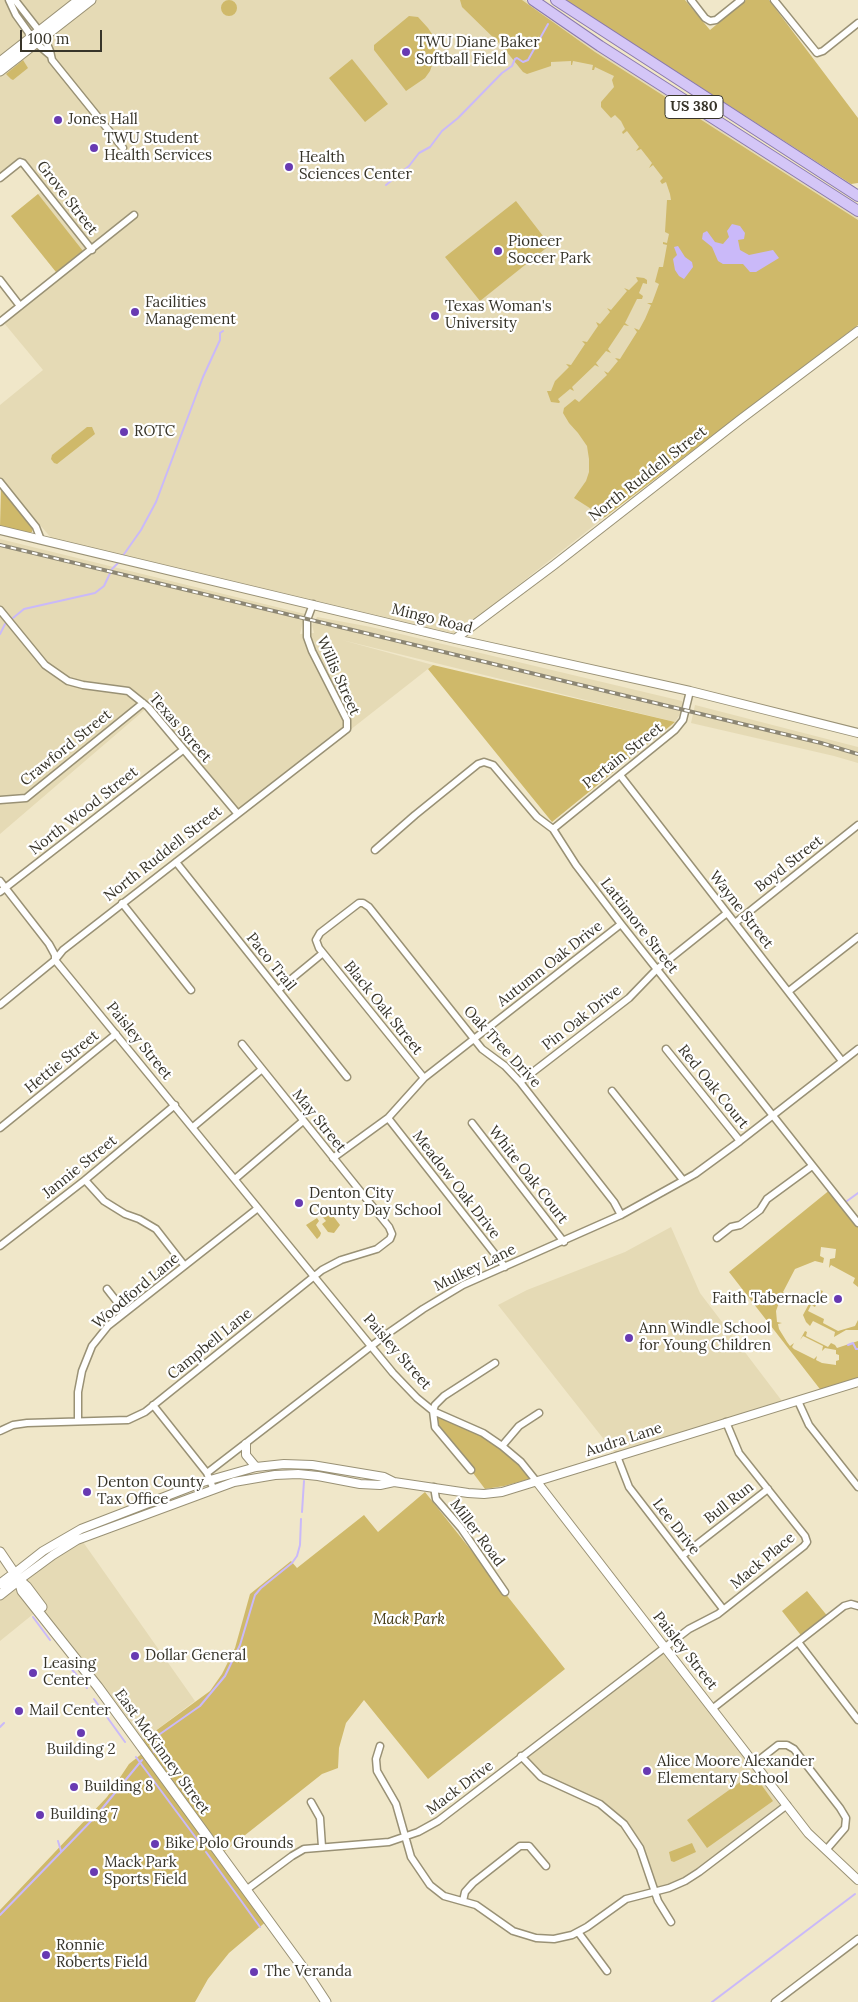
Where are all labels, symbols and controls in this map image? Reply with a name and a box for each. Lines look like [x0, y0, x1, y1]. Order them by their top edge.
scale bar [22, 20, 105, 52]
text: 100 m [28, 29, 69, 48]
place label: TWU Diane Baker Softball Field [416, 34, 540, 69]
marker: TWU Diane Baker Softball Field [400, 46, 412, 58]
road number: US 380 [665, 95, 723, 118]
place label: Jones Hall [68, 111, 138, 129]
marker: Jones Hall [52, 114, 64, 126]
place label: TWU Student Health Services [104, 130, 212, 165]
marker: TWU Student Health Services [88, 142, 100, 154]
place label: Health Sciences Center [299, 149, 412, 184]
street label: Grove Street [33, 158, 101, 238]
marker: Health Sciences Center [283, 161, 295, 173]
place label: Pioneer Soccer Park [508, 233, 591, 268]
marker: Pioneer Soccer Park [492, 245, 504, 257]
place label: Facilities Management [145, 294, 236, 329]
place label: Texas Woman's University [445, 298, 552, 333]
marker: Facilities Management [129, 306, 141, 318]
marker: Texas Woman's University [429, 310, 441, 322]
street label: North Ruddell Street [586, 422, 710, 526]
place label: ROTC [134, 423, 175, 441]
marker: ROTC [118, 426, 130, 438]
street label: Mingo Road [390, 600, 474, 638]
street label: Willis Street [313, 634, 363, 718]
street label: Texas Street [145, 690, 215, 766]
street label: Crawford Street [17, 706, 115, 790]
street label: Pertain Street [579, 719, 667, 793]
street label: North Wood Street [26, 763, 142, 859]
street label: North Ruddell Street [101, 802, 225, 906]
street label: Boyd Street [751, 832, 827, 896]
street label: Wayne Street [705, 868, 777, 952]
street label: Lattimore Street [596, 875, 682, 977]
street label: Autumn Oak Drive [494, 917, 606, 1011]
street label: Paco Trail [242, 929, 300, 995]
street label: Black Oak Street [340, 958, 426, 1058]
street label: Pin Oak Drive [539, 982, 625, 1054]
street label: Paisley Street [102, 999, 176, 1083]
street label: Oak Tree Drive [460, 1002, 544, 1092]
street label: Hettie Street [21, 1027, 103, 1097]
street label: Red Oak Court [674, 1041, 752, 1133]
street label: May Street [288, 1086, 350, 1156]
street label: White Oak Court [484, 1123, 572, 1227]
street label: Meadow Oak Drive [408, 1127, 504, 1243]
street label: Jannie Street [39, 1132, 121, 1202]
place label: Denton City County Day School [309, 1185, 442, 1220]
marker: Denton City County Day School [293, 1197, 305, 1209]
street label: Mulkey Lane [431, 1240, 519, 1296]
street label: Woodford Lane [89, 1249, 183, 1333]
place label: Faith Tabernacle [712, 1290, 828, 1308]
marker: Faith Tabernacle [832, 1293, 844, 1305]
street label: Campbell Lane [164, 1304, 256, 1384]
street label: Paisley Street [359, 1310, 435, 1394]
place label: Ann Windle School for Young Children [639, 1320, 771, 1355]
marker: Ann Windle School for Young Children [623, 1332, 635, 1344]
street label: Audra Lane [583, 1419, 665, 1461]
place label: Denton County Tax Office [97, 1474, 204, 1509]
street label: Bull Run [701, 1478, 757, 1528]
marker: Denton County Tax Office [81, 1486, 93, 1498]
street label: Lee Drive [648, 1495, 704, 1559]
street label: Miller Road [446, 1496, 508, 1570]
street label: Mack Place [727, 1529, 799, 1593]
street label: Paisley Street [649, 1608, 721, 1694]
park label: Mack Park [373, 1611, 445, 1629]
place label: Dollar General [145, 1647, 246, 1665]
marker: Dollar General [129, 1650, 141, 1662]
place label: Leasing Center [43, 1655, 96, 1690]
marker: Leasing Center [27, 1667, 39, 1679]
street label: East McKinney Street [111, 1686, 213, 1818]
place label: Mail Center [29, 1702, 111, 1720]
marker: Mail Center [13, 1705, 25, 1717]
marker: Building 2 [75, 1727, 87, 1739]
place label: Building 2 [46, 1741, 116, 1759]
place label: Alice Moore Alexander Elementary School [657, 1753, 814, 1788]
street label: Mack Drive [423, 1757, 497, 1819]
marker: Alice Moore Alexander Elementary School [641, 1765, 653, 1777]
place label: Building 8 [84, 1778, 153, 1796]
marker: Building 8 [68, 1781, 80, 1793]
place label: Building 7 [50, 1806, 118, 1824]
marker: Building 7 [34, 1809, 46, 1821]
place label: Bike Polo Grounds [165, 1835, 294, 1853]
marker: Bike Polo Grounds [149, 1838, 161, 1850]
place label: Mack Park Sports Field [104, 1854, 187, 1889]
marker: Mack Park Sports Field [88, 1866, 100, 1878]
place label: Ronnie Roberts Field [56, 1937, 148, 1972]
marker: Ronnie Roberts Field [40, 1949, 52, 1961]
place label: The Veranda [264, 1963, 352, 1981]
marker: The Veranda [248, 1966, 260, 1978]

